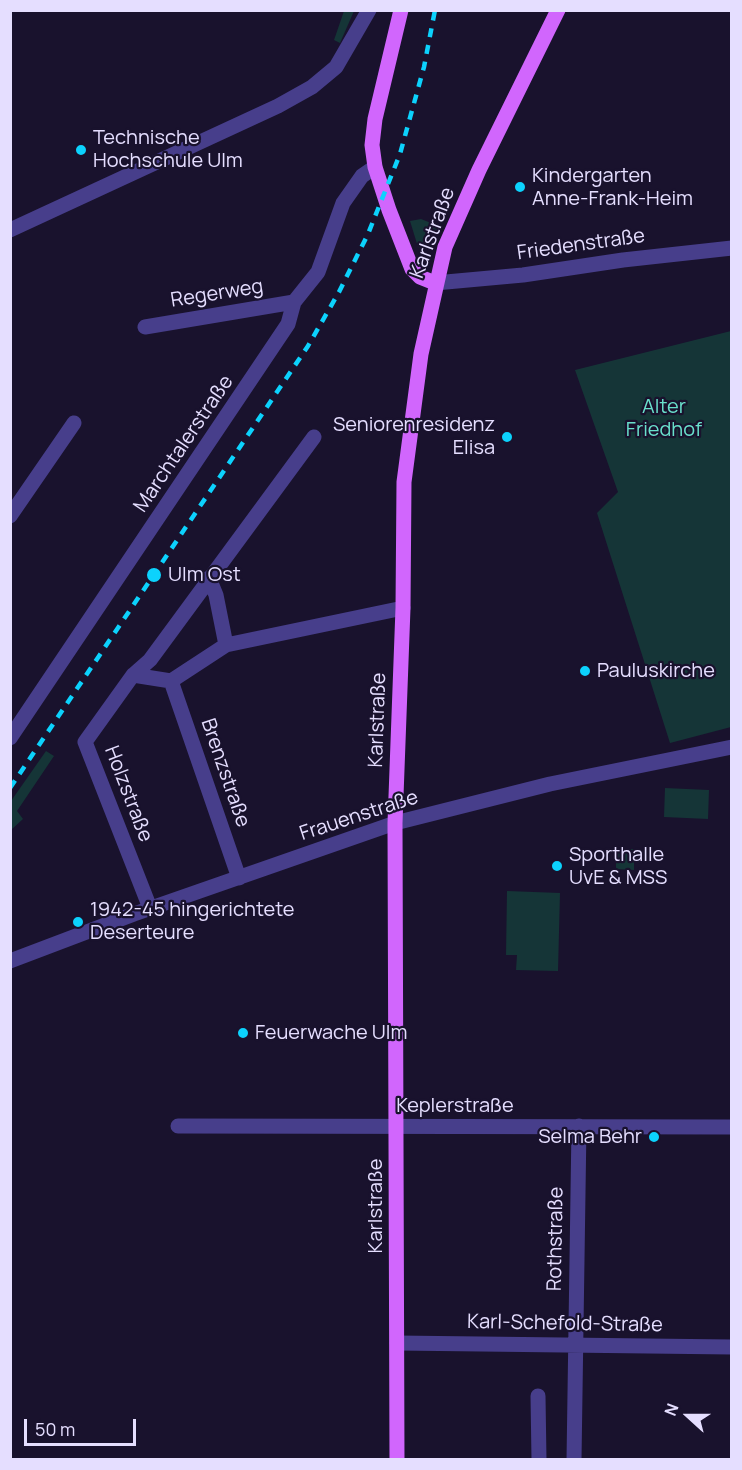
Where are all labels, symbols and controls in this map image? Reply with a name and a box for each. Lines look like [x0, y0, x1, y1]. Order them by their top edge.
place label: Technische Hochschule Ulm [93, 126, 243, 173]
marker: Technische Hochschule Ulm [74, 143, 88, 157]
place label: Kindergarten Anne-Frank-Heim [532, 164, 693, 211]
marker: Kindergarten Anne-Frank-Heim [513, 180, 527, 194]
street label: Karlstraße [405, 184, 461, 282]
street label: Friedenstraße [516, 224, 646, 266]
street label: Regerweg [169, 275, 265, 313]
street label: Marchtalerstraße [129, 371, 239, 517]
park label: Alter Friedhof [626, 395, 702, 442]
place label: Seniorenresidenz Elisa [333, 413, 495, 460]
marker: Seniorenresidenz Elisa [500, 430, 514, 444]
place label: Ulm Ost [168, 563, 241, 587]
marker: Ulm Ost [145, 566, 163, 584]
place label: Pauluskirche [597, 659, 715, 683]
marker: Pauluskirche [578, 664, 592, 678]
street label: Karlstraße [364, 672, 392, 768]
street label: Brenzstraße [195, 716, 255, 830]
street label: Holzstraße [99, 743, 157, 845]
street label: Frauenstraße [297, 786, 421, 846]
place label: Sporthalle UvE & MSS [569, 843, 667, 890]
marker: Sporthalle UvE & MSS [550, 859, 564, 873]
place label: 1942-45 hingerichtete Deserteure [90, 898, 295, 945]
marker: 1942-45 hingerichtete Deserteure [71, 915, 85, 929]
place label: Feuerwache Ulm [255, 1021, 407, 1045]
marker: Feuerwache Ulm [236, 1026, 250, 1040]
street label: Keplerstraße [396, 1094, 514, 1118]
place label: Selma Behr [538, 1125, 642, 1149]
marker: Selma Behr [647, 1130, 661, 1144]
street label: Karlstraße [364, 1159, 388, 1253]
street label: Rothstraße [543, 1187, 569, 1291]
street label: Karl-Schefold-Straße [467, 1310, 663, 1338]
north arrow [658, 1386, 718, 1446]
text: N [659, 1400, 684, 1419]
scale bar [27, 1407, 140, 1445]
text: 50 m [35, 1417, 75, 1441]

